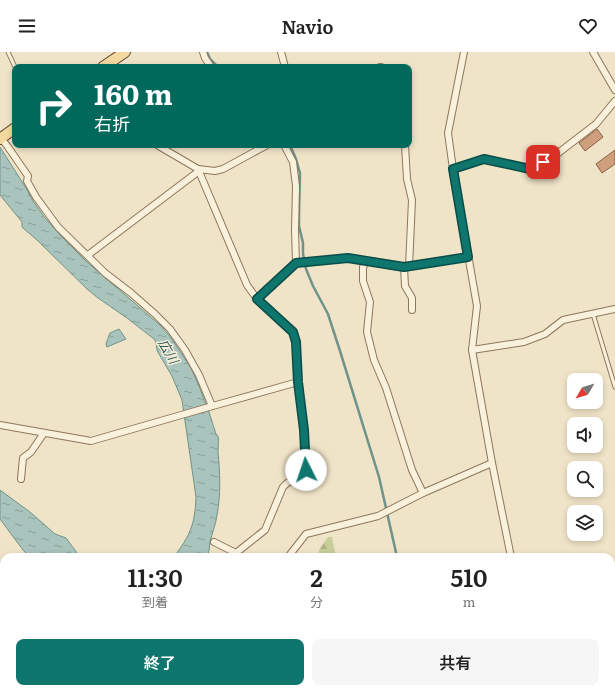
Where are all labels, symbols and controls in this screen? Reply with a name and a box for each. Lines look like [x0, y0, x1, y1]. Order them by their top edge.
text: Navio [282, 13, 333, 40]
icon: menu [16, 15, 38, 37]
icon: heart [577, 15, 599, 37]
text: 160 m [94, 72, 173, 114]
icon: right [28, 80, 80, 132]
text: 右折 [94, 110, 130, 137]
pin [526, 145, 560, 179]
icon: arrive [532, 151, 554, 173]
water label: 広川 [154, 335, 185, 369]
north arrow [567, 373, 603, 409]
map controls [567, 373, 603, 541]
button: sound [567, 417, 603, 453]
position arrow [285, 449, 327, 491]
button: search [567, 461, 603, 497]
button: layers [567, 505, 603, 541]
text: 11:30 [127, 559, 183, 594]
text: 2 [310, 559, 323, 594]
text: 510 [451, 559, 487, 594]
text: 到着 [142, 592, 168, 611]
text: 分 [310, 592, 323, 611]
text: m [463, 592, 475, 611]
button: 終了 [16, 639, 304, 685]
button: 共有 [312, 639, 599, 685]

